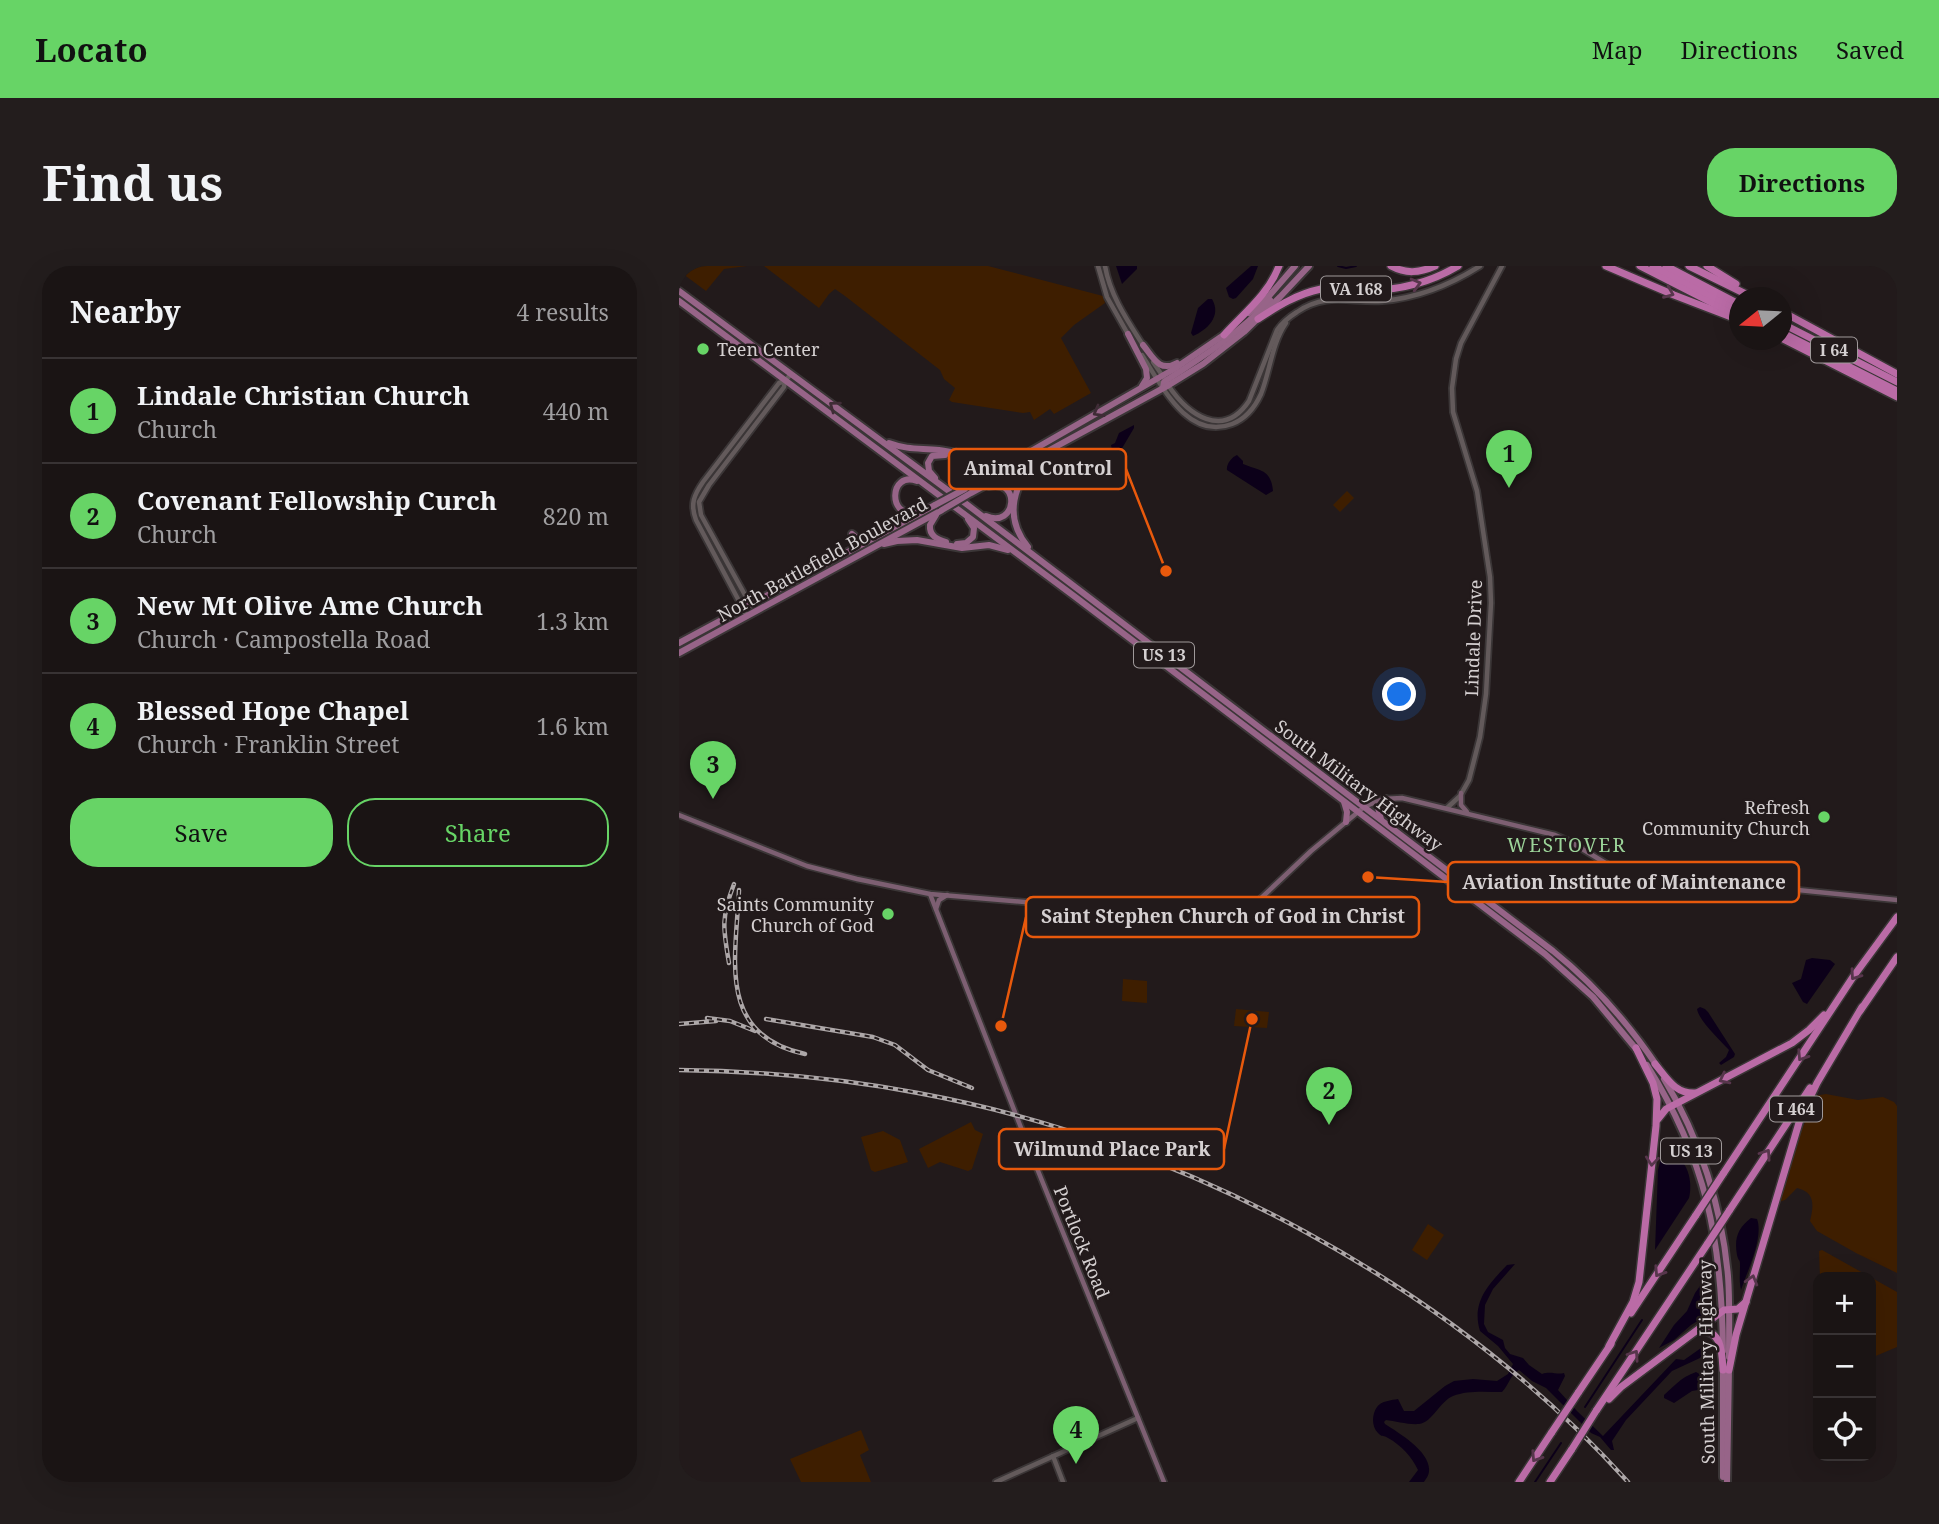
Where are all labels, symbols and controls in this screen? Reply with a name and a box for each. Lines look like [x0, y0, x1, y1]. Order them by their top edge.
text: Locato [35, 27, 148, 72]
text: Map [1592, 33, 1643, 66]
text: Directions [1681, 33, 1798, 66]
text: Saved [1836, 33, 1904, 66]
button: Directions [1707, 148, 1897, 217]
text: Find us [42, 149, 223, 215]
road number: VA 168 [1321, 276, 1391, 302]
one-way arrow [1410, 277, 1422, 292]
one-way arrow [1662, 284, 1674, 298]
north arrow [1729, 287, 1792, 350]
text: Nearby [70, 291, 181, 332]
text: 4 results [516, 296, 609, 328]
place label: Teen Center [717, 337, 820, 361]
road number: I 64 [1811, 338, 1857, 362]
marker: Teen Center [695, 341, 711, 357]
text: Lindale Christian Church [137, 377, 470, 413]
text: 1 [87, 395, 100, 427]
text: 440 m [543, 395, 609, 427]
one-way arrow [829, 401, 841, 414]
one-way arrow [1092, 404, 1105, 417]
text: Church [137, 413, 217, 445]
pin: 1 [1486, 430, 1532, 488]
callout: Animal Control [949, 449, 1126, 489]
text: Animal Control [964, 455, 1113, 481]
text: Covenant Fellowship Curch [137, 482, 497, 518]
street label: North Battlefield Boulevard [713, 491, 931, 627]
text: 2 [87, 500, 100, 532]
text: 820 m [543, 500, 609, 532]
text: Church [137, 518, 217, 550]
street label: Lindale Drive [1459, 579, 1487, 697]
text: New Mt Olive Ame Church [137, 587, 483, 623]
text: 3 [87, 605, 100, 637]
text: 1.3 km [536, 605, 609, 637]
text: Church · Campostella Road [137, 623, 430, 655]
road number: US 13 [1134, 642, 1194, 668]
your location [1382, 677, 1416, 711]
text: Blessed Hope Chapel [137, 692, 409, 728]
text: 4 [87, 710, 100, 742]
text: 1.6 km [536, 710, 609, 742]
street label: South Military Highway [1270, 714, 1449, 857]
text: Church · Franklin Street [137, 728, 399, 760]
pin: 3 [690, 741, 736, 799]
place label: Refresh Community Church [1642, 795, 1810, 840]
button: Save [70, 798, 333, 867]
button: Share [347, 798, 609, 867]
marker: Refresh Community Church [1816, 809, 1832, 825]
district label: WESTOVER [1507, 832, 1627, 858]
callout: Aviation Institute of Maintenance [1448, 862, 1799, 902]
text: Aviation Institute of Maintenance [1462, 869, 1786, 895]
place label: Saints Community Church of God [717, 892, 875, 937]
callout: Saint Stephen Church of God in Christ [1026, 897, 1419, 937]
text: Saint Stephen Church of God in Christ [1041, 903, 1405, 929]
marker: Saints Community Church of God [880, 906, 896, 922]
one-way arrow [1851, 967, 1863, 980]
one-way arrow [1797, 1048, 1810, 1061]
pin: 2 [1306, 1067, 1352, 1125]
one-way arrow [1719, 1071, 1731, 1085]
road number: I 464 [1770, 1096, 1822, 1122]
callout: Wilmund Place Park [999, 1129, 1224, 1169]
text: Wilmund Place Park [1014, 1136, 1211, 1162]
road number: US 13 [1661, 1138, 1721, 1164]
one-way arrow [1758, 1149, 1770, 1162]
one-way arrow [1645, 1155, 1660, 1166]
street label: Portlock Road [1048, 1182, 1116, 1302]
street label: South Military Highway [1692, 1259, 1720, 1464]
one-way arrow [1655, 1264, 1667, 1277]
map controls [1813, 1272, 1876, 1461]
button: + [1813, 1272, 1876, 1335]
one-way arrow [1744, 1274, 1759, 1286]
button: − [1813, 1335, 1876, 1398]
one-way arrow [1626, 1349, 1639, 1362]
button: locate [1813, 1398, 1876, 1461]
pin: 4 [1053, 1406, 1099, 1464]
one-way arrow [1532, 1449, 1544, 1462]

